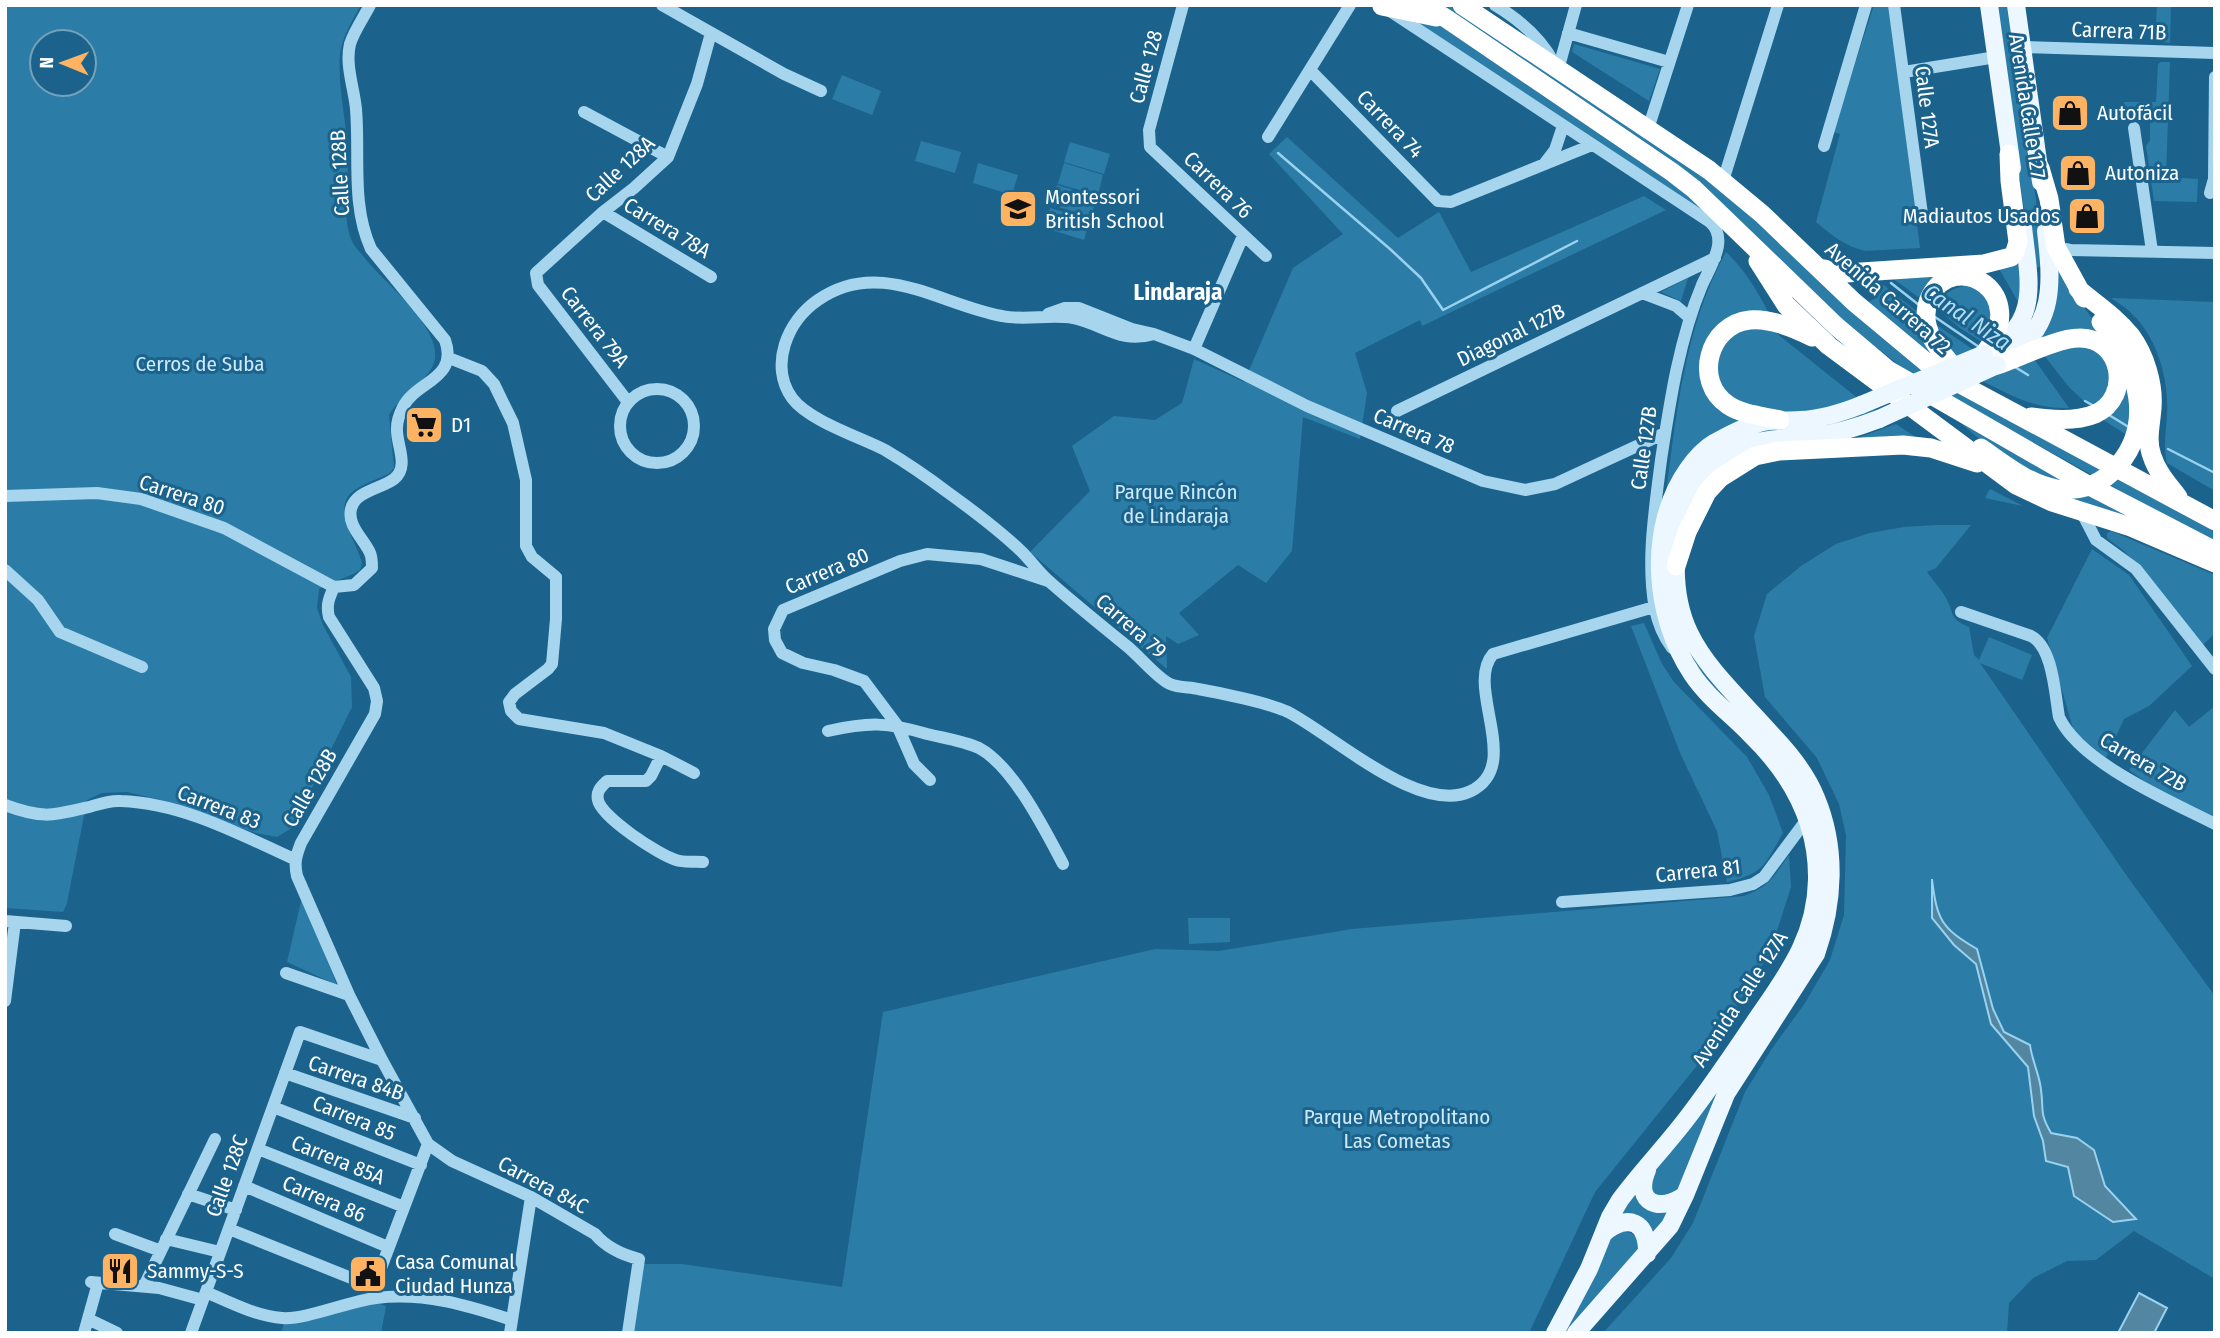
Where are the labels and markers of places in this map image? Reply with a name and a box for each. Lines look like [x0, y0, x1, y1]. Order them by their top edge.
shop icon: Autofácil [2049, 92, 2091, 134]
place label: Autofácil [2097, 100, 2173, 126]
shop icon: Autoniza [2057, 152, 2099, 194]
place label: Autoniza [2105, 160, 2179, 186]
place label: Montessori British School [1045, 184, 1165, 234]
school or university icon: Montessori British School [997, 188, 1039, 230]
shop icon: Madiautos Usados [2066, 195, 2108, 237]
place label: Madiautos Usados [1903, 203, 2060, 229]
supermarket icon: D1 [403, 404, 445, 446]
place label: D1 [451, 412, 471, 438]
place label: Casa Comunal Ciudad Hunza [395, 1249, 515, 1299]
restaurant icon: Sammy-S-S [99, 1250, 141, 1292]
public building icon: Casa Comunal Ciudad Hunza [347, 1253, 389, 1295]
place label: Sammy-S-S [147, 1258, 244, 1284]

